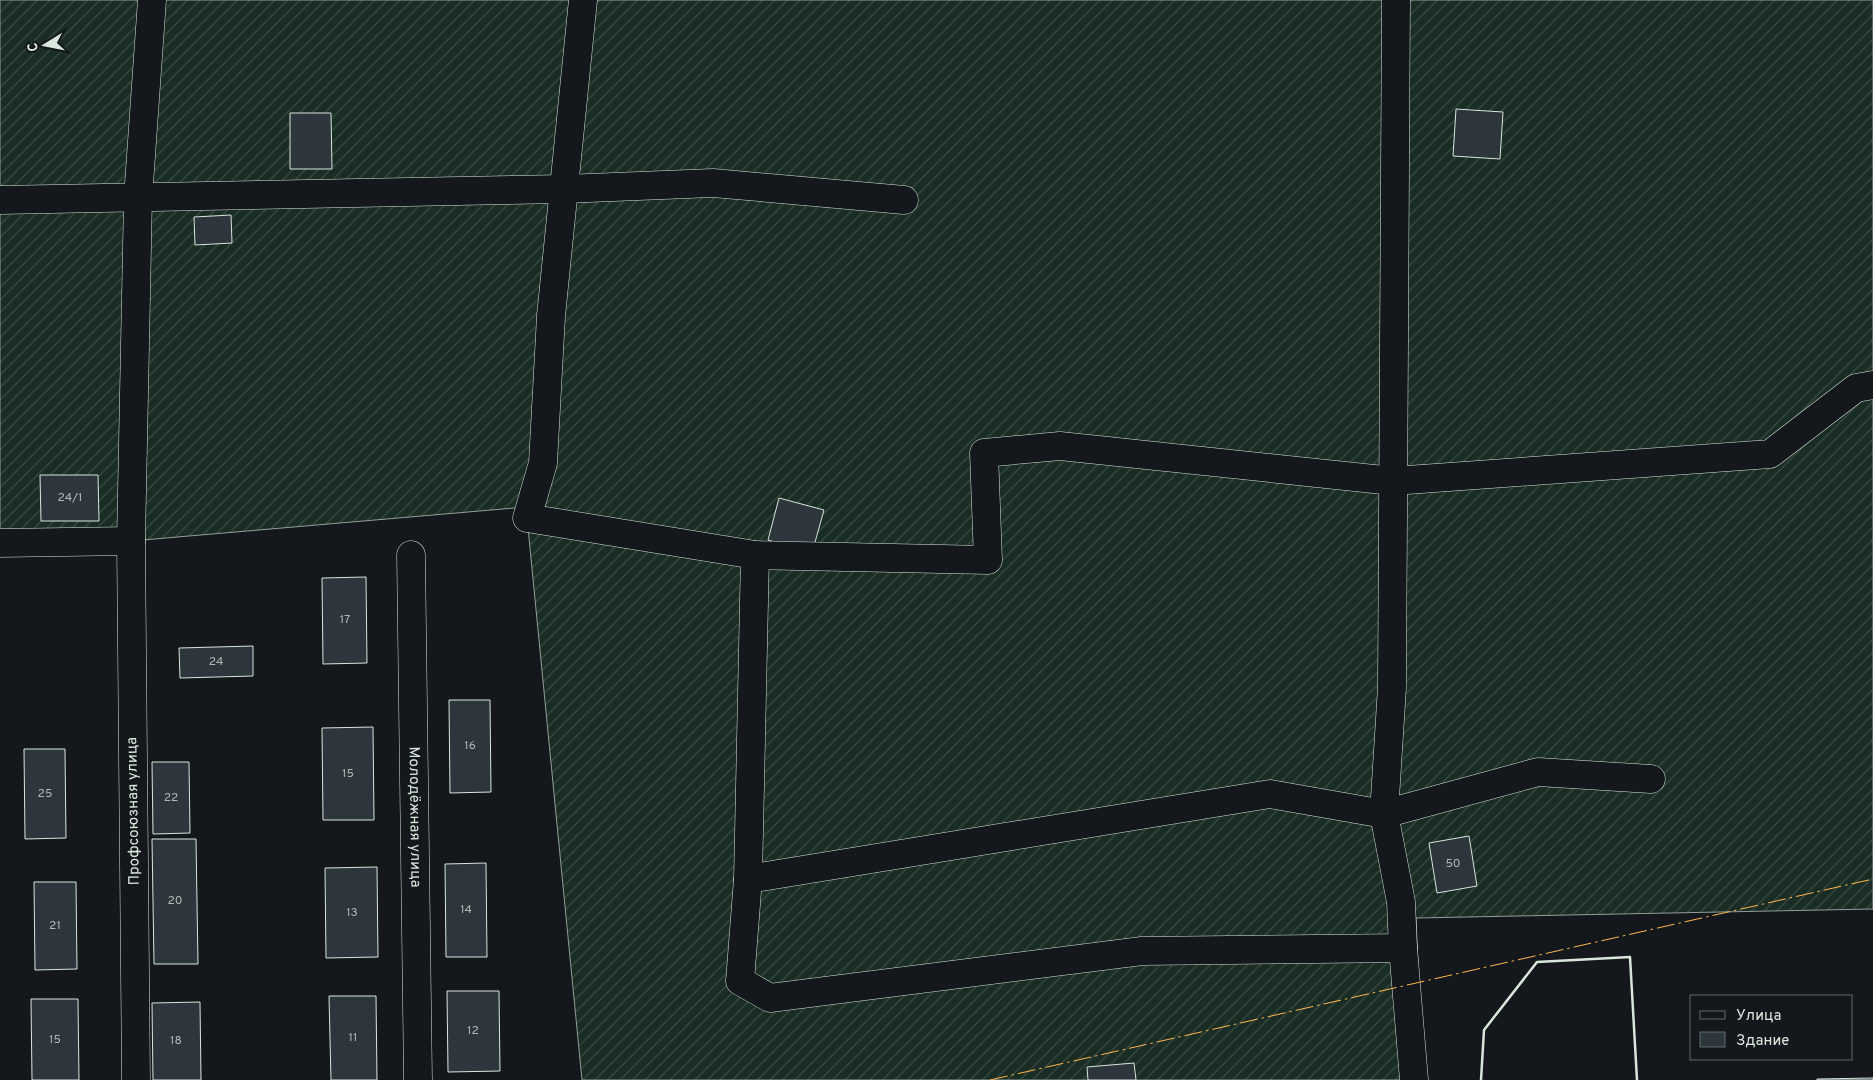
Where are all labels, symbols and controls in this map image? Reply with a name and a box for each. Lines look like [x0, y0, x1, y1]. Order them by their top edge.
north arrow [20, 20, 70, 70]
text: С [25, 41, 43, 53]
house number: 24/1 [57, 490, 83, 506]
house number: 17 [340, 612, 350, 628]
house number: 24 [209, 654, 223, 670]
street label: Профсоюзная улица [123, 737, 145, 885]
house number: 16 [464, 738, 476, 754]
street label: Молодёжная улица [404, 746, 425, 888]
house number: 15 [342, 766, 354, 782]
house number: 25 [38, 786, 52, 802]
house number: 22 [164, 790, 178, 806]
house number: 50 [1445, 856, 1461, 872]
house number: 20 [167, 893, 183, 909]
house number: 14 [460, 902, 472, 918]
house number: 13 [346, 905, 358, 921]
house number: 21 [49, 918, 61, 934]
legend [1690, 995, 1853, 1060]
text: Улица [1736, 1007, 1781, 1026]
house number: 12 [467, 1023, 479, 1039]
house number: 11 [349, 1030, 357, 1046]
house number: 15 [49, 1032, 61, 1048]
text: Здание [1736, 1032, 1789, 1051]
house number: 18 [170, 1033, 182, 1049]

